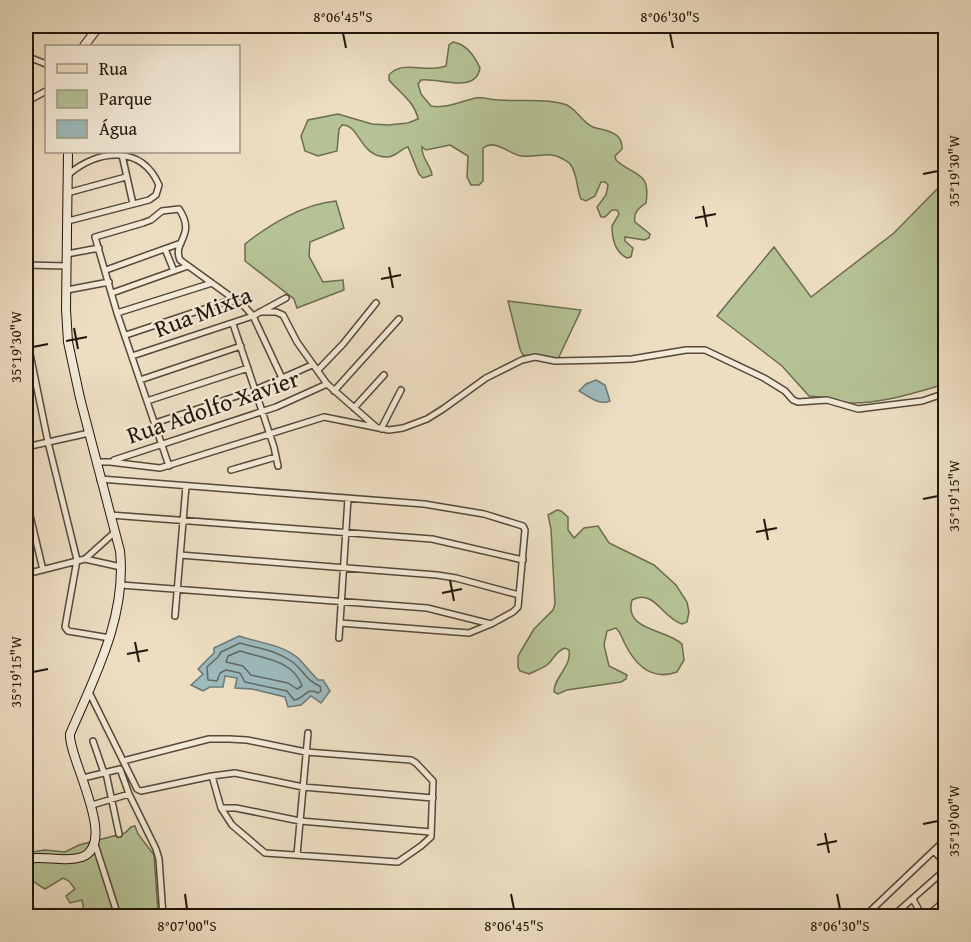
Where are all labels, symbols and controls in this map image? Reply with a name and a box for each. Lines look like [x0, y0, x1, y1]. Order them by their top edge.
text: 8°06'45"S [313, 6, 373, 27]
text: 8°06'30"S [640, 6, 700, 27]
legend [45, 45, 240, 153]
text: Rua [99, 55, 128, 82]
text: Parque [99, 85, 152, 112]
text: Água [99, 115, 138, 142]
text: 35°19'30"W [943, 135, 964, 207]
street label: Rua Mixta [149, 277, 257, 346]
text: 35°19'30"W [5, 311, 26, 383]
street label: Rua Adolfo Xavier [122, 361, 304, 452]
text: 35°19'15"W [943, 460, 964, 532]
text: 35°19'15"W [5, 636, 26, 708]
text: 35°19'00"W [943, 785, 964, 857]
text: 8°07'00"S [157, 915, 217, 936]
text: 8°06'45"S [484, 915, 544, 936]
text: 8°06'30"S [810, 915, 870, 936]

